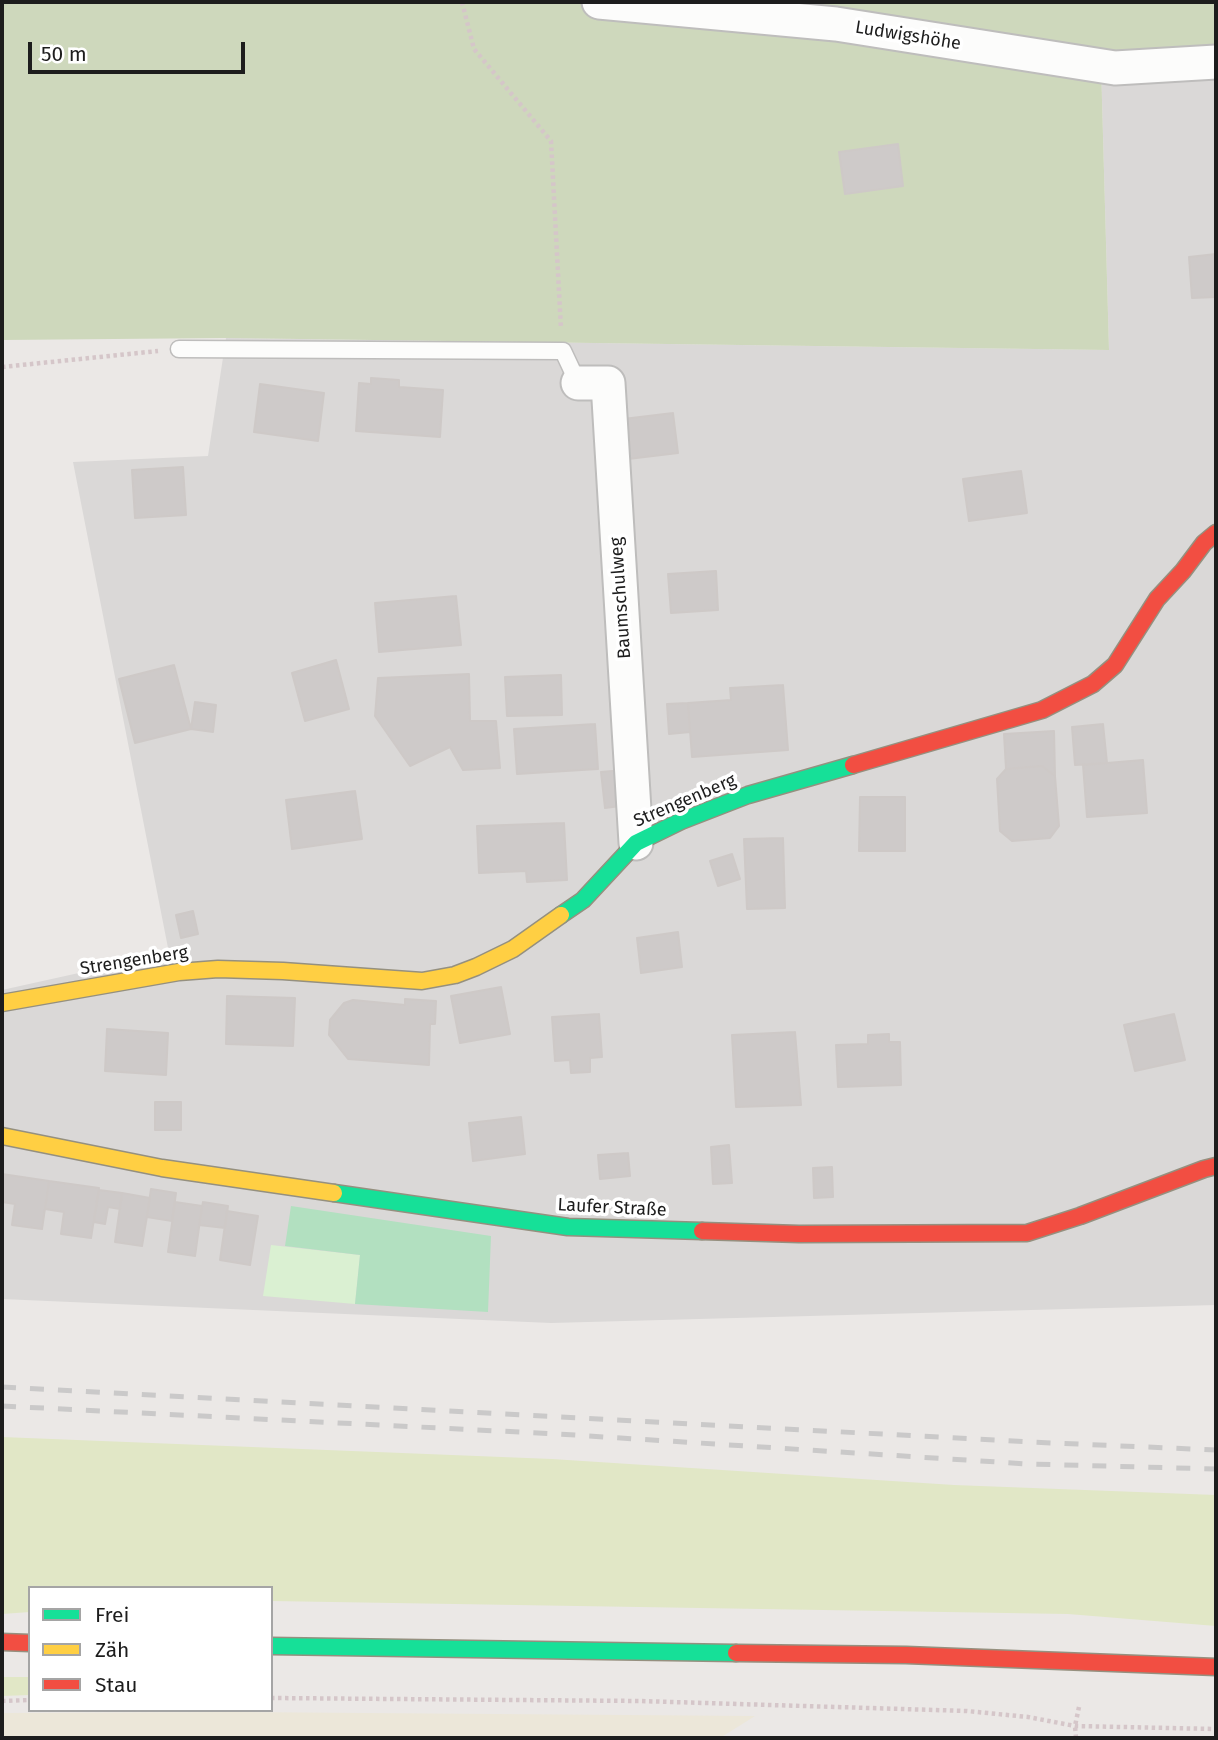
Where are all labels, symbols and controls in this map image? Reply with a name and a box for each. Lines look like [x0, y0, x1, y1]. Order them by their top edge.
street label: Ludwigshöhe [853, 17, 963, 55]
scale bar [32, 28, 248, 72]
text: 50 m [41, 41, 87, 67]
street label: Baumschulweg [606, 536, 636, 660]
street label: Strengenberg [631, 770, 739, 832]
street label: Strengenberg [78, 942, 190, 980]
street label: Laufer Straße [557, 1194, 667, 1222]
legend [28, 1586, 273, 1712]
text: Frei [95, 1602, 129, 1628]
text: Zäh [95, 1637, 129, 1663]
text: Stau [95, 1672, 138, 1698]

